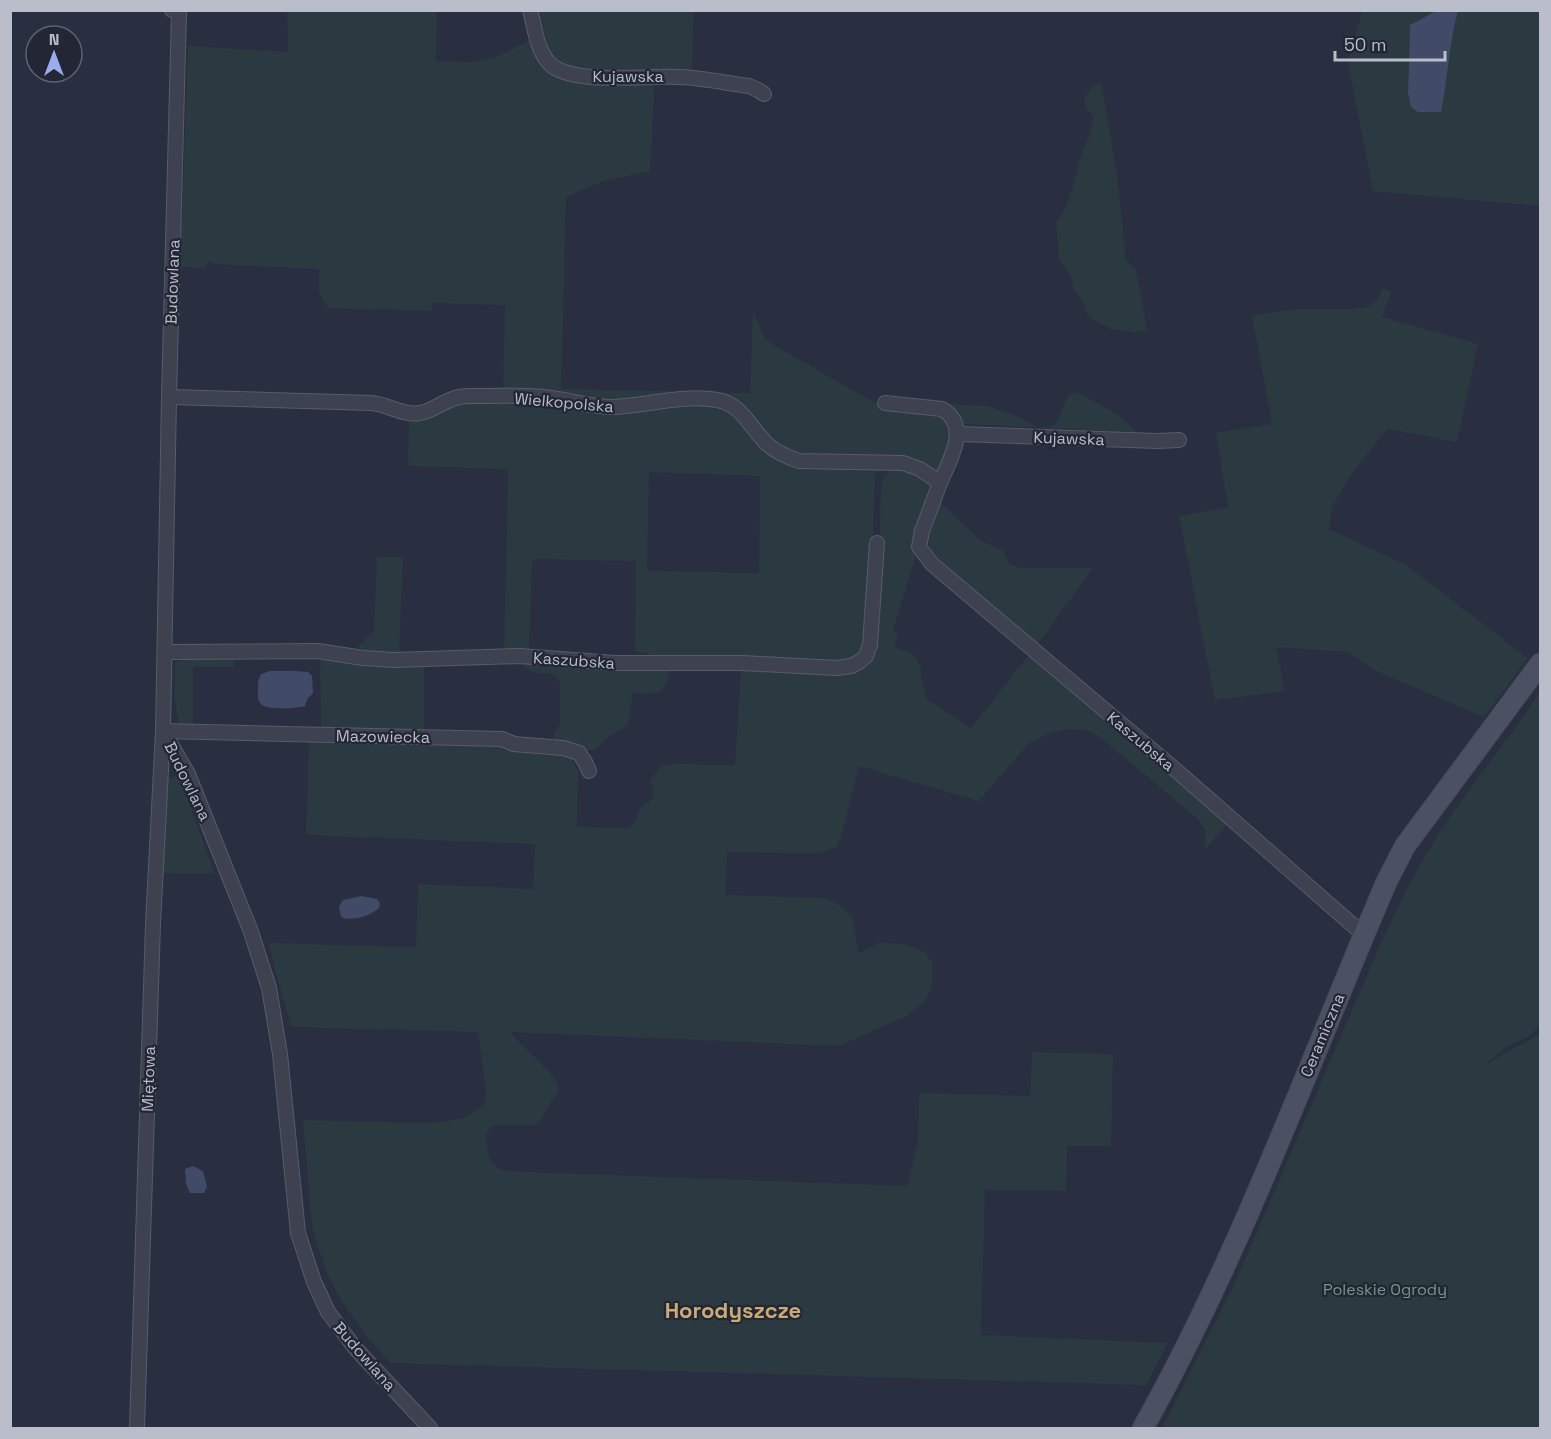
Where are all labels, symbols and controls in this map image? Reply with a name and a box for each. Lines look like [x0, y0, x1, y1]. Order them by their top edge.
north arrow [24, 24, 84, 84]
scale bar [1335, 24, 1444, 62]
text: N [49, 29, 59, 50]
text: 50 m [1344, 33, 1386, 56]
street label: Kujawska [592, 66, 664, 87]
street label: Budowlana [161, 239, 184, 325]
street label: Wielkopolska [513, 388, 614, 417]
street label: Kujawska [1033, 427, 1105, 450]
street label: Kaszubska [532, 647, 616, 674]
street label: Kaszubska [1103, 707, 1179, 776]
street label: Mazowiecka [336, 725, 430, 748]
street label: Budowlana [159, 738, 216, 824]
street label: Ceramiczna [1295, 990, 1350, 1080]
street label: Miętowa [137, 1046, 160, 1112]
park label: Poleskie Ogrody [1323, 1279, 1447, 1300]
district label: Horodyszcze [665, 1296, 801, 1324]
street label: Budowlana [329, 1317, 401, 1395]

